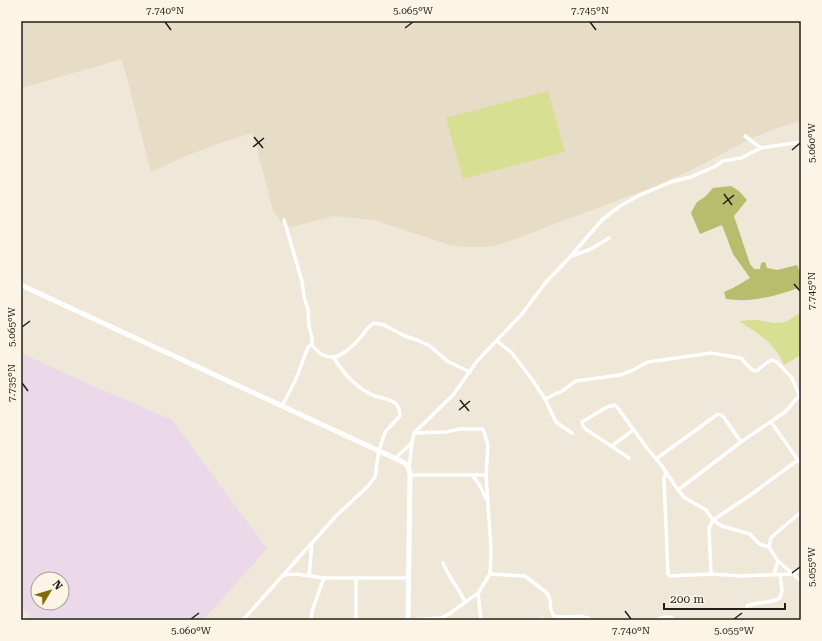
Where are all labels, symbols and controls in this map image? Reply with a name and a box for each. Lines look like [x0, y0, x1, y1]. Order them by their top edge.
text: 7.740°N [146, 5, 184, 16]
text: 5.065°W [393, 5, 434, 16]
text: 7.745°N [571, 5, 609, 16]
text: 5.060°W [806, 122, 817, 163]
text: 7.745°N [806, 272, 817, 310]
text: 5.065°W [6, 306, 17, 347]
text: 7.735°N [6, 364, 17, 402]
text: 5.055°W [806, 546, 817, 587]
north arrow [30, 571, 70, 611]
text: N [50, 578, 66, 593]
scale bar [664, 585, 785, 611]
text: 200 m [670, 592, 704, 606]
text: 5.060°W [171, 625, 212, 636]
text: 7.740°N [612, 625, 650, 636]
text: 5.055°W [714, 625, 755, 636]

